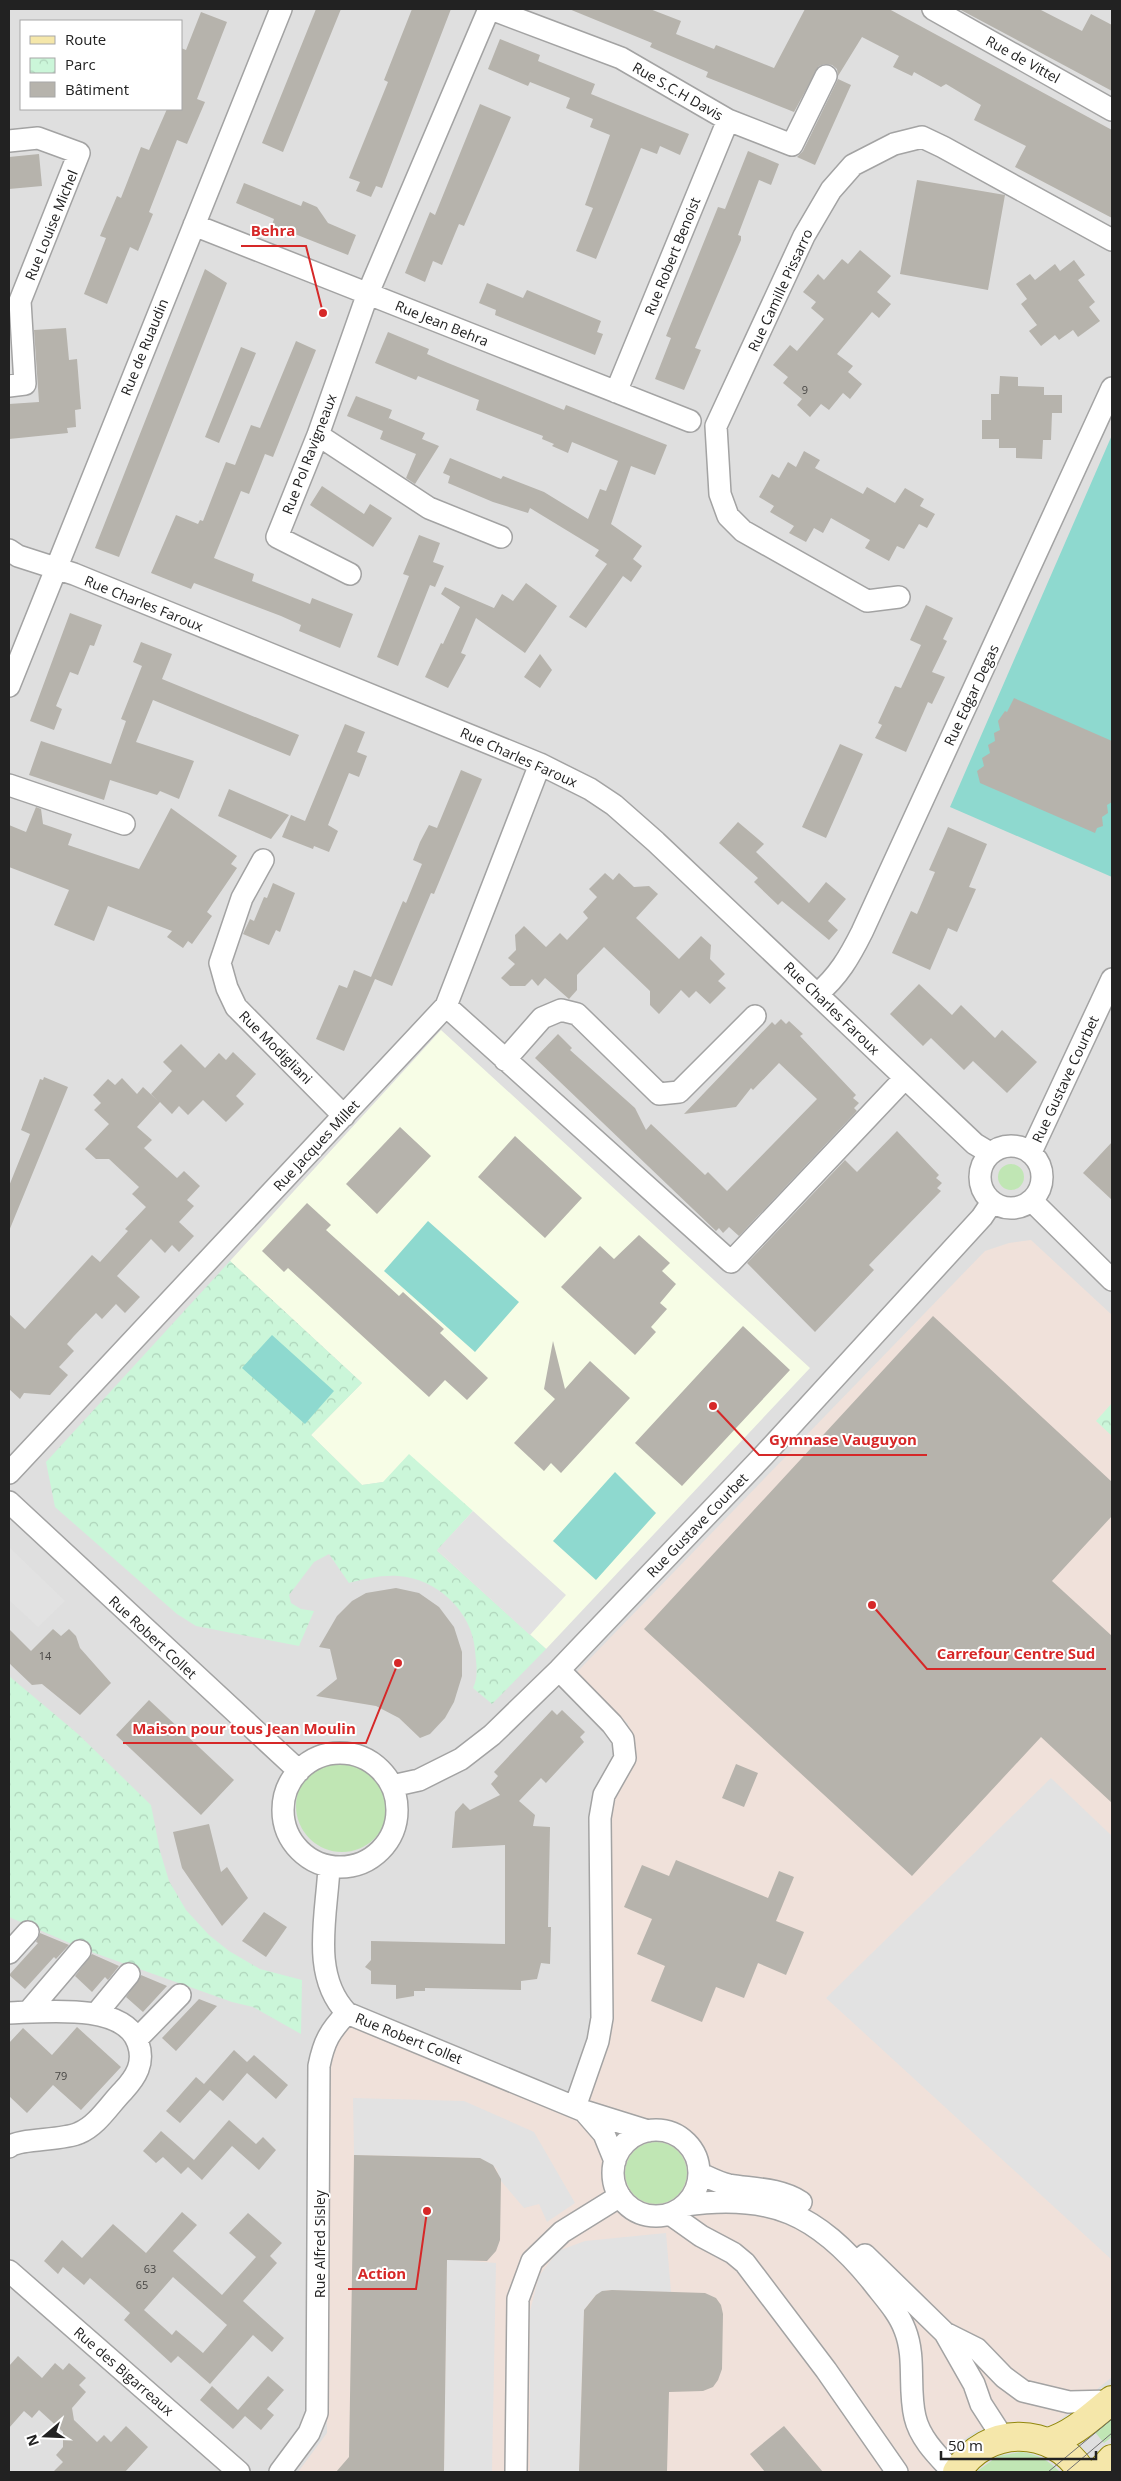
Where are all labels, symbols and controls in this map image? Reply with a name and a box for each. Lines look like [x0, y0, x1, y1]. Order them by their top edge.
legend [20, 20, 182, 110]
text: Route [65, 29, 106, 49]
street label: Rue de Vittel [983, 31, 1063, 87]
text: Parc [65, 54, 96, 74]
street label: Rue S.C.H Davis [629, 57, 727, 125]
text: Bâtiment [65, 79, 129, 99]
street label: Rue Louise Michel [20, 167, 82, 283]
street label: Rue Robert Benoist [640, 194, 704, 318]
callout: Behra [241, 216, 306, 246]
text: Behra [251, 220, 295, 240]
street label: Rue Camille Pissarro [743, 226, 817, 354]
street label: Rue de Ruaudin [116, 296, 172, 398]
street label: Rue Jean Behra [392, 296, 492, 350]
house number: 9 [802, 382, 808, 397]
street label: Rue Pol Ravigneaux [277, 390, 341, 517]
street label: Rue Charles Faroux [82, 571, 207, 636]
street label: Rue Edgar Degas [939, 641, 1003, 749]
street label: Rue Charles Faroux [457, 723, 581, 792]
street label: Rue Charles Faroux [780, 957, 885, 1059]
street label: Rue Modigliani [235, 1006, 317, 1088]
street label: Rue Gustave Courbet [1027, 1012, 1103, 1146]
street label: Rue Jacques Millet [269, 1095, 363, 1195]
callout: Gymnase Vauguyon [759, 1425, 927, 1455]
text: Gymnase Vauguyon [769, 1429, 917, 1449]
street label: Rue Gustave Courbet [642, 1469, 752, 1581]
street label: Rue Robert Collet [105, 1591, 201, 1683]
callout: Carrefour Centre Sud [927, 1639, 1106, 1669]
text: Carrefour Centre Sud [937, 1643, 1095, 1663]
house number: 14 [39, 1648, 52, 1663]
callout: Maison pour tous Jean Moulin [123, 1713, 366, 1743]
text: Maison pour tous Jean Moulin [132, 1718, 356, 1738]
street label: Rue Robert Collet [353, 2008, 465, 2068]
house number: 79 [55, 2068, 67, 2083]
street label: Rue Alfred Sisley [310, 2189, 329, 2298]
callout: Action [348, 2259, 416, 2289]
house number: 63 [144, 2261, 156, 2276]
text: Action [358, 2263, 406, 2283]
house number: 65 [136, 2277, 148, 2292]
street label: Rue des Bigarreaux [70, 2322, 178, 2420]
north arrow [20, 2411, 70, 2461]
scale bar [941, 2428, 1096, 2460]
text: N [21, 2432, 43, 2449]
text: 50 m [948, 2435, 983, 2455]

